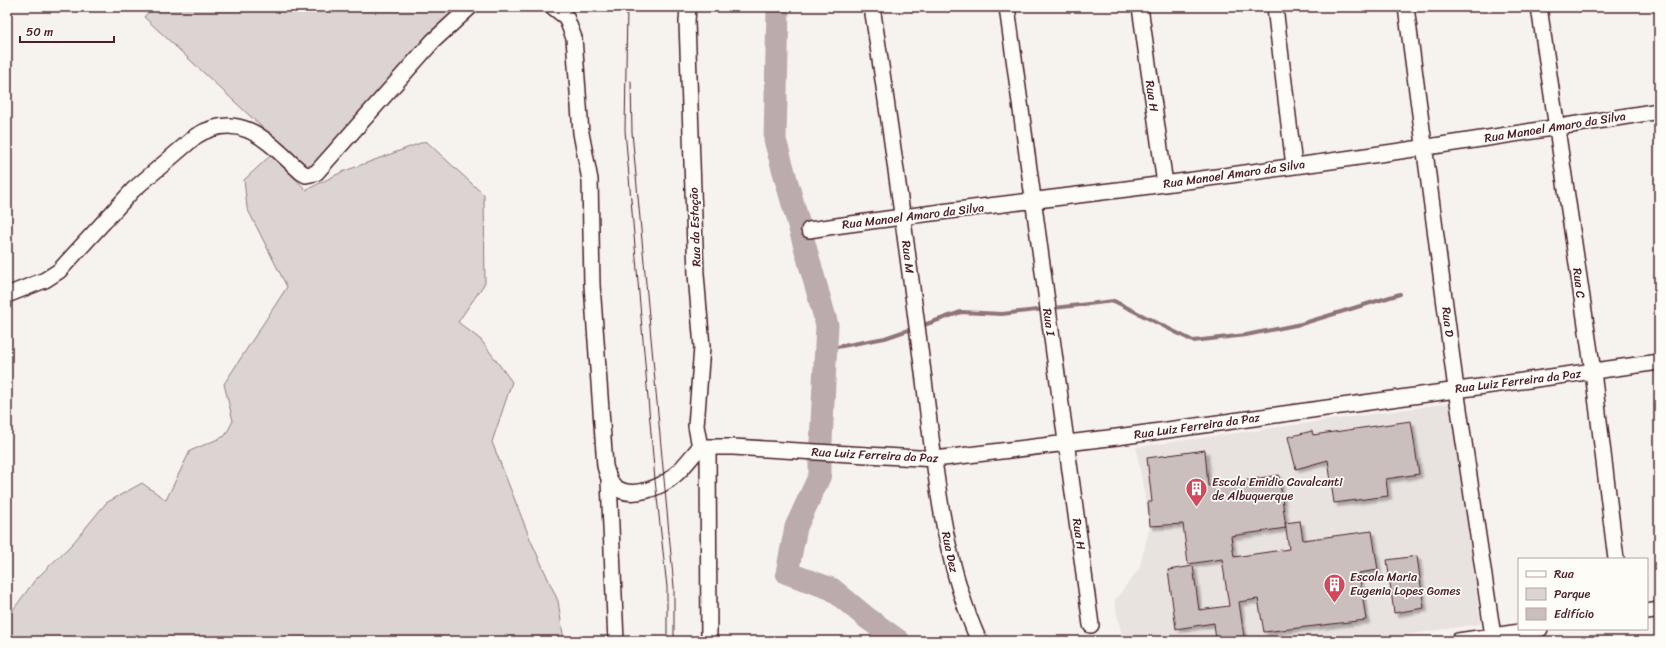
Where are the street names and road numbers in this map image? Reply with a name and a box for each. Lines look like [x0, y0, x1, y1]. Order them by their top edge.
street label: Rua H [1139, 79, 1165, 114]
street label: Rua Manoel Amaro da Silva [1483, 105, 1627, 149]
street label: Rua Manoel Amaro da Silva [1162, 153, 1306, 195]
street label: Rua da Estação [683, 187, 707, 267]
street label: Rua Manoel Amaro da Silva [841, 196, 985, 236]
street label: Rua M [895, 239, 921, 276]
street label: Rua C [1566, 266, 1592, 300]
street label: Rua D [1435, 306, 1461, 339]
street label: Rua I [1036, 307, 1062, 338]
street label: Rua Luiz Ferreira da Paz [1454, 362, 1583, 400]
street label: Rua Luiz Ferreira da Paz [1133, 406, 1262, 446]
street label: Rua Luiz Ferreira da Paz [811, 441, 939, 469]
street label: Rua H [1066, 517, 1092, 552]
street label: Rua Dez [935, 529, 965, 575]

